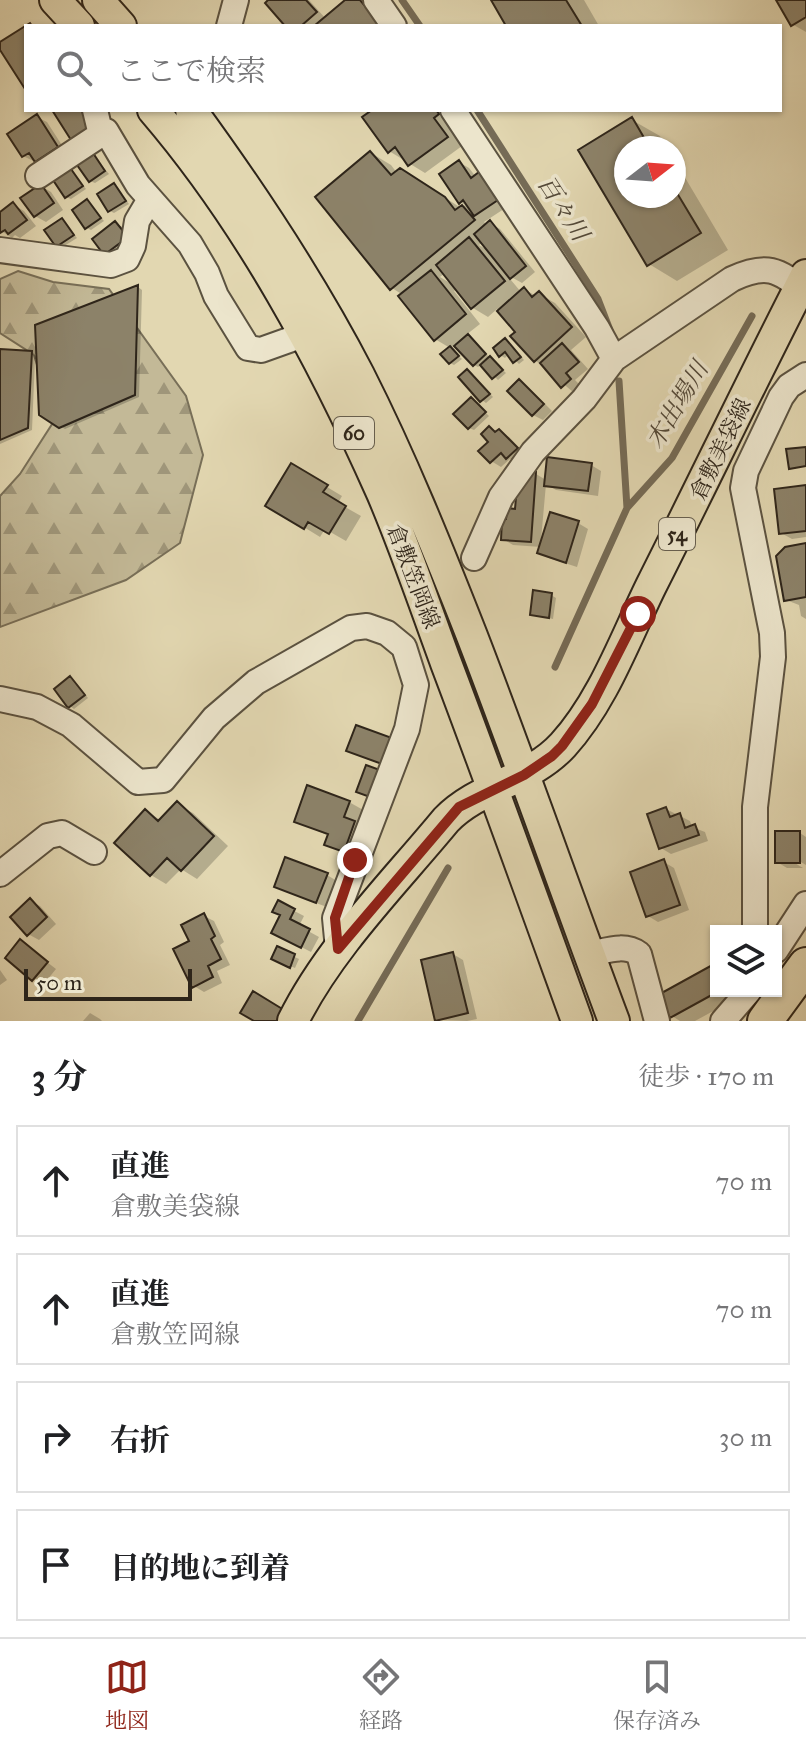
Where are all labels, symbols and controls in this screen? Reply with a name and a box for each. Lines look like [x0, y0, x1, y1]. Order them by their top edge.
search box [24, 24, 782, 112]
icon: search [52, 46, 96, 90]
text: ここで検索 [116, 53, 266, 89]
north arrow [614, 136, 686, 208]
water label: 百々川 [531, 170, 597, 249]
water label: 木出場川 [639, 354, 716, 454]
street label: 倉敷美袋線 [684, 394, 757, 505]
road number: 60 [334, 417, 374, 449]
road number: 54 [659, 518, 695, 550]
street label: 倉敷笠岡線 [381, 520, 446, 632]
route start [620, 596, 656, 632]
route end [337, 842, 373, 878]
map controls [710, 925, 782, 997]
button: layers [710, 925, 782, 997]
scale bar [24, 965, 192, 1001]
text: 50 m [36, 969, 82, 996]
text: 3 分 [32, 1056, 87, 1097]
text: 徒歩 · 170 m [638, 1060, 774, 1092]
text: 直進 [110, 1148, 170, 1184]
icon: ahead [34, 1159, 78, 1203]
text: 70 m [716, 1165, 772, 1197]
text: 倉敷美袋線 [110, 1190, 240, 1222]
text: 直進 [110, 1276, 170, 1312]
icon: ahead [34, 1287, 78, 1331]
text: 70 m [716, 1293, 772, 1325]
text: 倉敷笠岡線 [110, 1318, 240, 1350]
icon: right [34, 1415, 78, 1459]
text: 30 m [719, 1421, 772, 1453]
text: 右折 [110, 1422, 170, 1458]
icon: arrive [34, 1543, 78, 1587]
text: 目的地に到着 [110, 1550, 290, 1586]
tab: 地図 [105, 1655, 149, 1734]
tab: 経路 [359, 1655, 403, 1734]
tab: 保存済み [613, 1655, 701, 1734]

